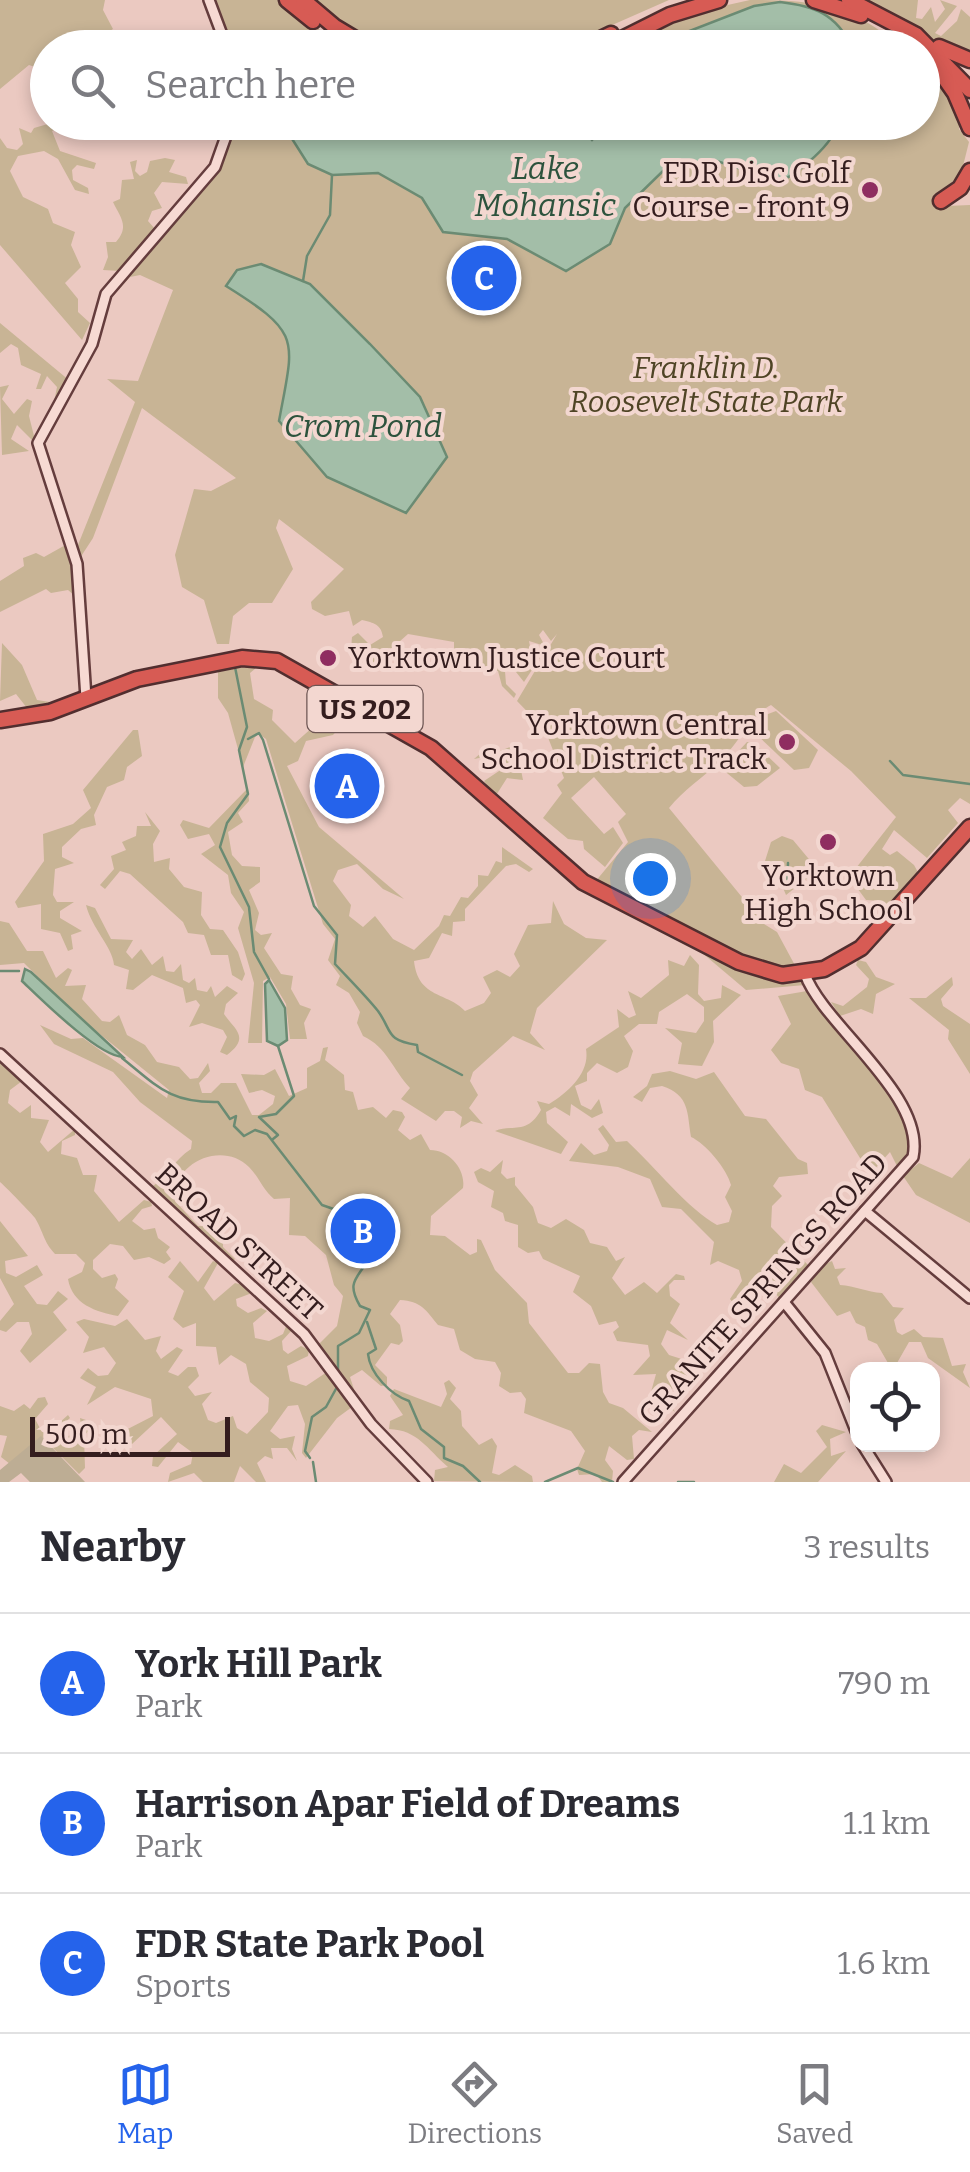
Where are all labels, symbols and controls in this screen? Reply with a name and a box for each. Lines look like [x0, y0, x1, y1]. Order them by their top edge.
search box [30, 30, 940, 140]
icon: search [65, 58, 120, 113]
text: Search here [145, 62, 356, 108]
water label: Lake Mohansic [474, 149, 616, 224]
place label: FDR Disc Golf Course - front 9 [632, 155, 853, 225]
marker: FDR Disc Golf Course - front 9 [859, 179, 881, 201]
pin: C [452, 240, 516, 316]
park label: Franklin D. Roosevelt State Park [569, 350, 844, 420]
water label: Crom Pond [284, 407, 442, 445]
place label: Yorktown Justice Court [348, 640, 666, 676]
marker: Yorktown Justice Court [317, 647, 339, 669]
road number: US 202 [308, 686, 422, 732]
place label: Yorktown Central School District Track [481, 707, 767, 777]
marker: Yorktown Central School District Track [776, 731, 798, 753]
pin: A [314, 748, 380, 824]
marker: Yorktown High School [817, 831, 839, 853]
your location [625, 853, 676, 904]
place label: Yorktown High School [744, 858, 912, 928]
street label: GRANITE SPRINGS ROAD [631, 1145, 895, 1433]
street label: BROAD STREET [148, 1156, 330, 1328]
pin: B [330, 1194, 396, 1268]
map controls [850, 1362, 940, 1452]
button: locate [850, 1362, 940, 1452]
scale bar [30, 1412, 230, 1456]
text: 500 m [45, 1418, 128, 1451]
text: Nearby [40, 1522, 185, 1572]
text: 3 results [804, 1528, 930, 1566]
text: York Hill Park [135, 1641, 382, 1687]
text: A [61, 1664, 84, 1702]
text: 790 m [838, 1664, 930, 1702]
text: Park [135, 1687, 202, 1725]
text: Harrison Apar Field of Dreams [135, 1781, 680, 1827]
text: B [62, 1804, 83, 1842]
text: 1.1 km [844, 1804, 930, 1842]
text: Park [135, 1827, 202, 1865]
text: FDR State Park Pool [135, 1921, 484, 1967]
text: C [62, 1944, 83, 1982]
text: 1.6 km [838, 1944, 930, 1982]
text: Sports [135, 1967, 231, 2005]
tab: Map [117, 2057, 173, 2150]
tab: Directions [407, 2057, 542, 2150]
tab: Saved [776, 2057, 853, 2150]

